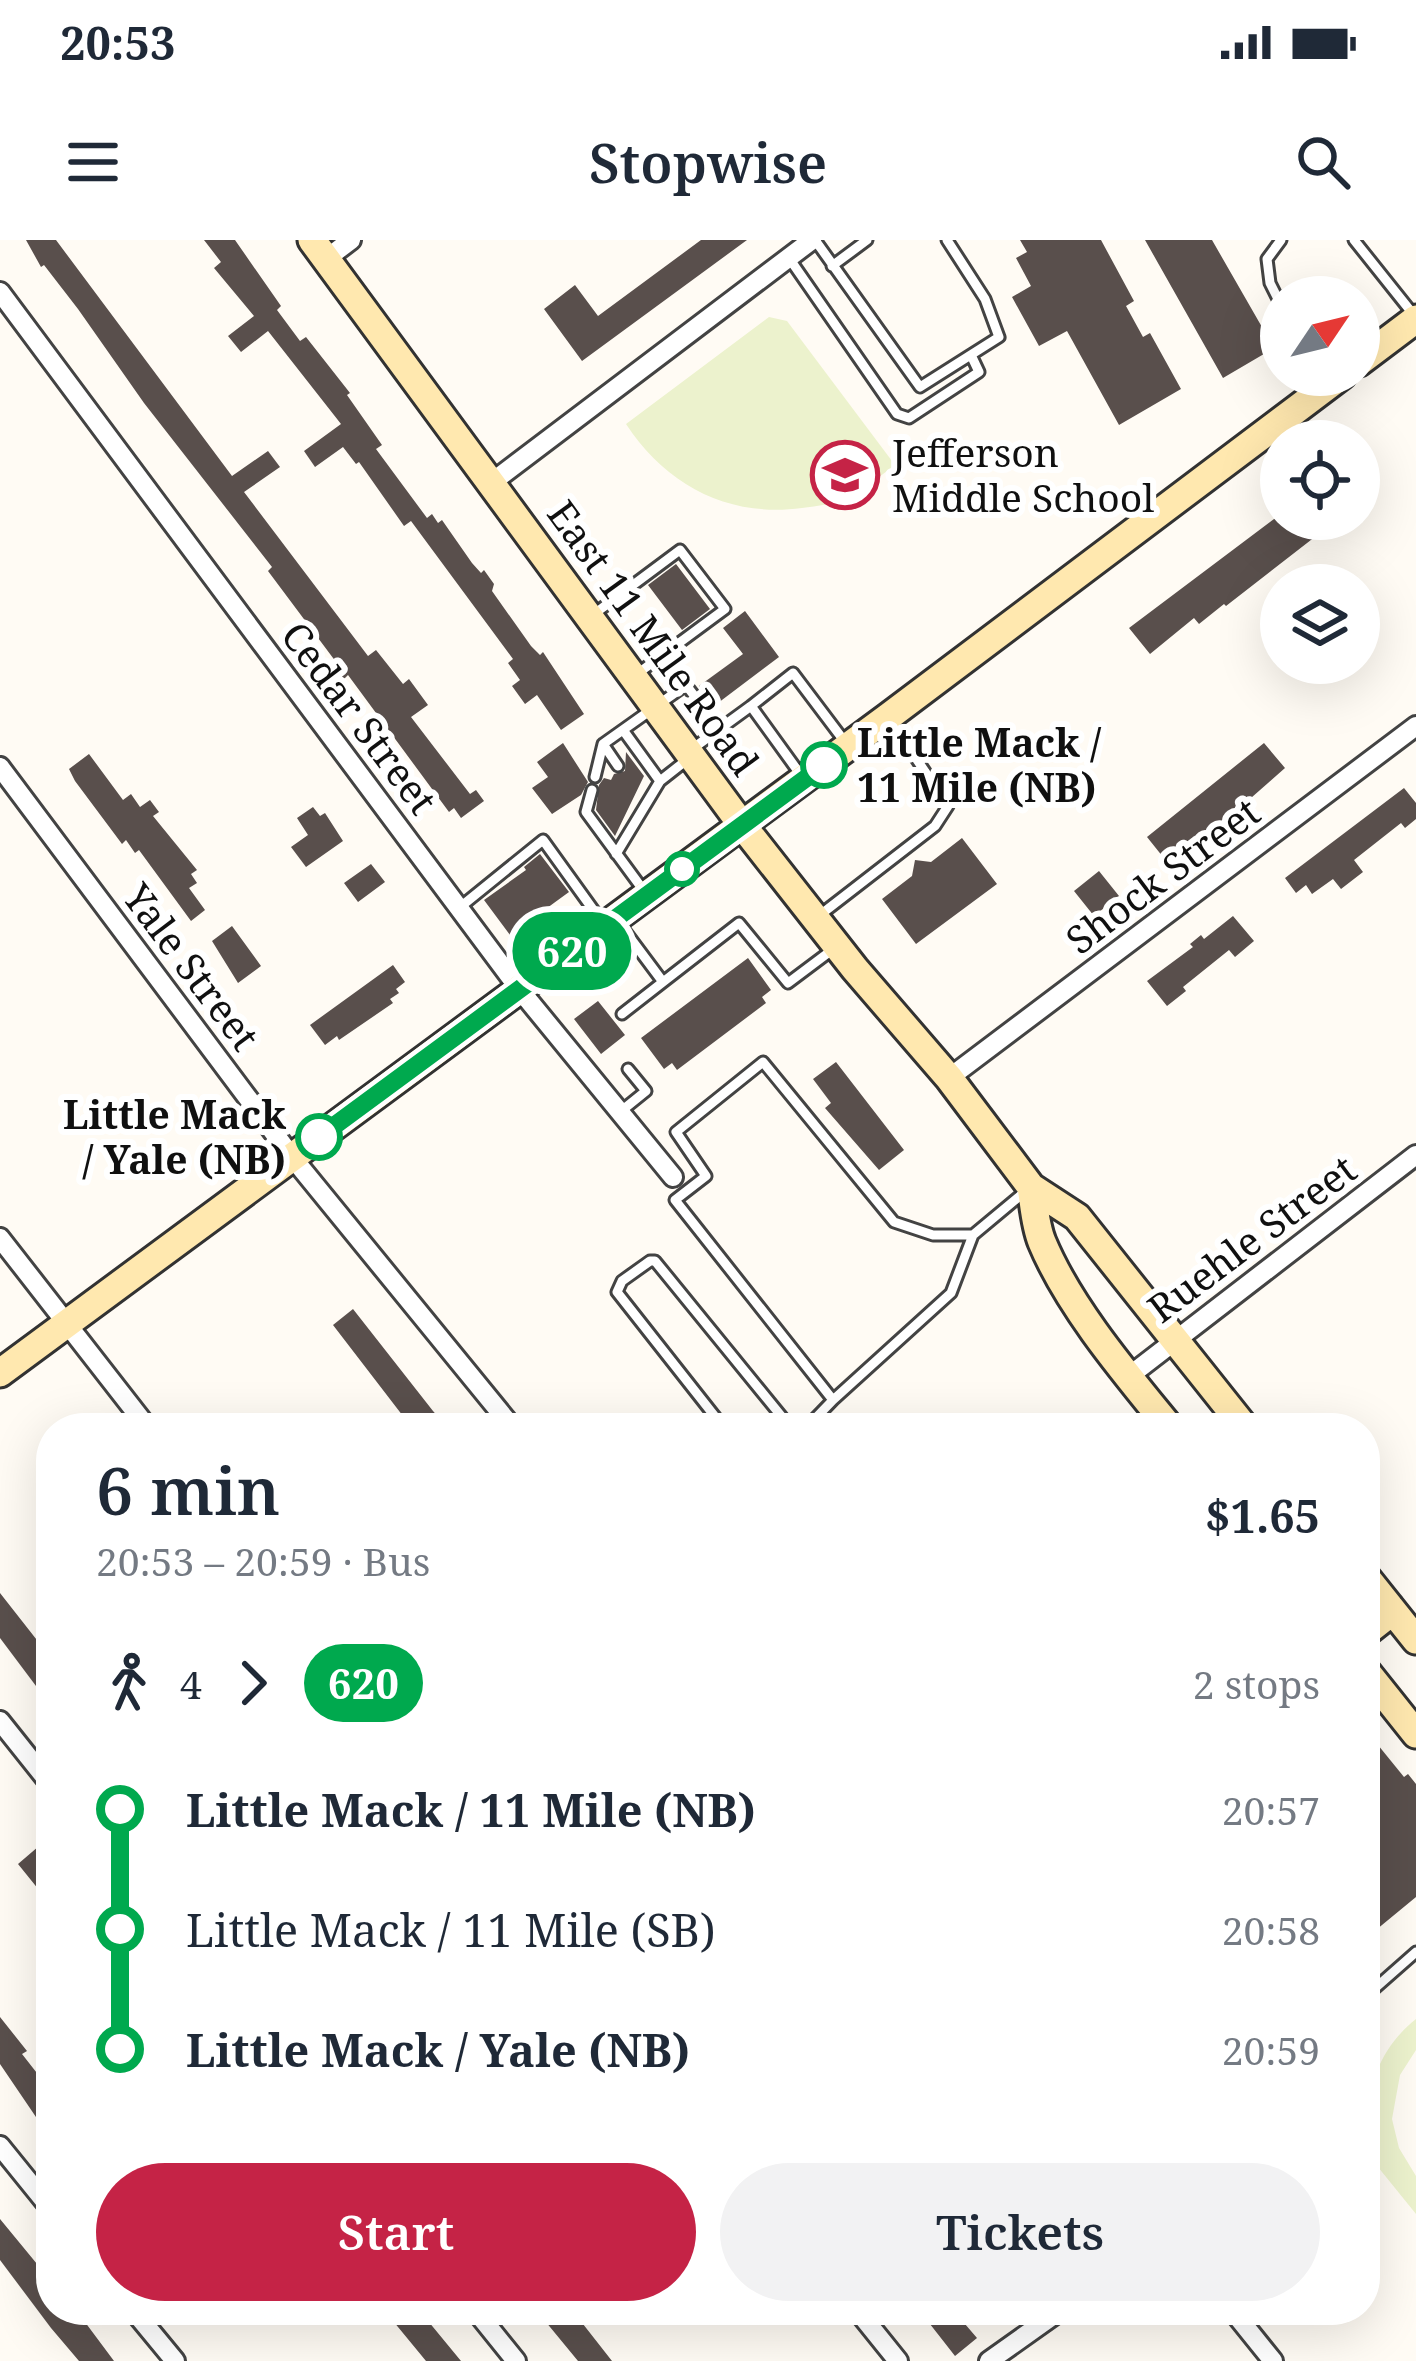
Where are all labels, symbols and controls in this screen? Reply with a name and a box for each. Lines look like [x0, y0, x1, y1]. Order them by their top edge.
text: 20:53 [60, 12, 175, 73]
text: Stopwise [589, 125, 827, 199]
icon: menu [60, 129, 126, 195]
icon: search [1290, 129, 1356, 195]
north arrow [1260, 276, 1380, 396]
map controls [1260, 276, 1380, 684]
button: locate [1260, 420, 1380, 540]
place label: Jefferson Middle School [891, 425, 1154, 523]
school or university icon: Jefferson Middle School [810, 440, 880, 510]
street label: East 11 Mile Road [536, 489, 772, 785]
button: layers [1260, 564, 1380, 684]
street label: Cedar Street [270, 610, 450, 824]
place label: Little Mack / 11 Mile (NB) [857, 715, 1102, 813]
marker: Little Mack / 11 Mile (NB) [802, 743, 846, 787]
street label: Shock Street [1055, 785, 1270, 965]
unlabelled marker [666, 853, 698, 885]
street label: Yale Street [111, 871, 272, 1060]
line badge: 620 [503, 912, 641, 990]
text: 620 [536, 922, 608, 979]
place label: Little Mack / Yale (NB) [63, 1087, 286, 1185]
marker: Little Mack / Yale (NB) [297, 1115, 341, 1159]
street label: Ruehle Street [1136, 1142, 1366, 1334]
text: 6 min [96, 1444, 280, 1534]
text: $1.65 [1205, 1485, 1320, 1546]
text: 20:53 – 20:59 · Bus [96, 1534, 430, 1587]
icon: walk [96, 1650, 162, 1716]
icon: forward [220, 1650, 286, 1716]
text: 620 [328, 1654, 399, 1711]
text: 4 [180, 1657, 202, 1710]
text: 2 stops [1193, 1657, 1320, 1710]
text: Little Mack / 11 Mile (NB) [186, 1779, 756, 1840]
text: 20:57 [1222, 1783, 1320, 1836]
text: Little Mack / 11 Mile (SB) [186, 1899, 716, 1960]
text: 20:58 [1222, 1903, 1320, 1956]
text: Little Mack / Yale (NB) [186, 2019, 690, 2080]
text: 20:59 [1222, 2023, 1320, 2076]
button: Start [96, 2163, 696, 2301]
button: Tickets [720, 2163, 1320, 2301]

